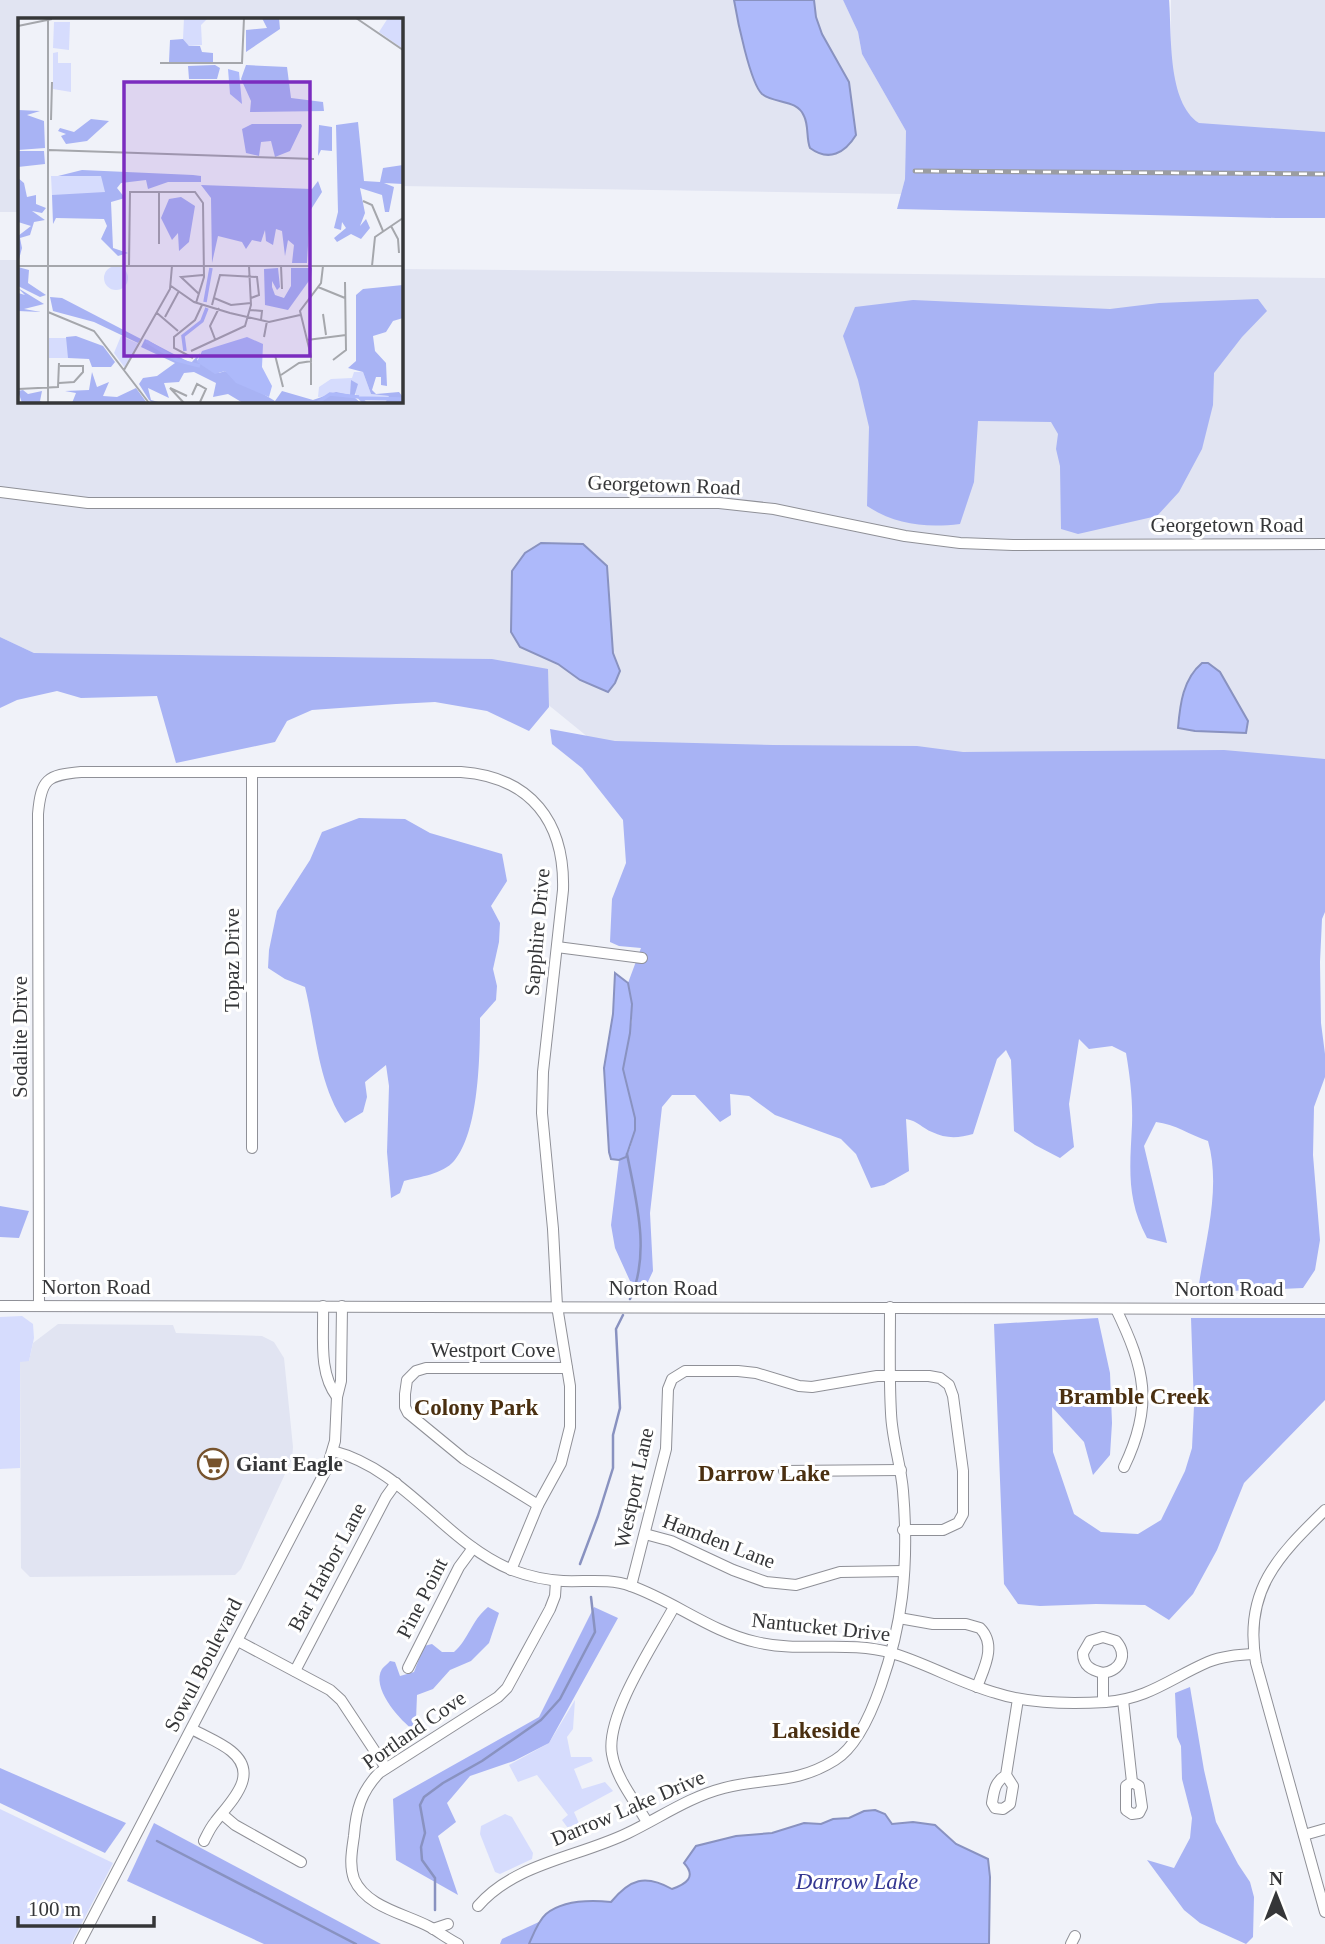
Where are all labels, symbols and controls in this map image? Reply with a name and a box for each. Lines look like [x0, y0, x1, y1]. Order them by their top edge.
inset map [18, 18, 402, 402]
street label: Georgetown Road [587, 470, 741, 500]
street label: Georgetown Road [1151, 513, 1304, 537]
street label: Sapphire Drive [519, 867, 555, 997]
street label: Topaz Drive [220, 908, 244, 1012]
street label: Sodalite Drive [8, 976, 32, 1098]
street label: Norton Road [41, 1275, 151, 1299]
street label: Norton Road [608, 1276, 718, 1300]
street label: Norton Road [1174, 1277, 1284, 1301]
street label: Westport Cove [431, 1338, 555, 1362]
district label: Bramble Creek [1059, 1384, 1210, 1409]
district label: Colony Park [414, 1395, 539, 1420]
street label: Westport Lane [610, 1426, 658, 1550]
supermarket icon: Giant Eagle [196, 1447, 230, 1481]
place label: Giant Eagle [236, 1452, 343, 1476]
district label: Darrow Lake [698, 1461, 830, 1486]
street label: Bar Harbor Lane [283, 1499, 371, 1635]
street label: Hamden Lane [659, 1509, 779, 1573]
street label: Pine Point [392, 1554, 452, 1642]
street label: Sowul Boulevard [159, 1594, 247, 1736]
street label: Nantucket Drive [750, 1608, 892, 1646]
street label: Portland Cove [358, 1686, 470, 1774]
district label: Lakeside [772, 1718, 860, 1743]
street label: Darrow Lake Drive [548, 1765, 708, 1851]
north arrow [1241, 1860, 1311, 1930]
text: N [1269, 1868, 1283, 1889]
water label: Darrow Lake [795, 1869, 918, 1894]
scale bar [18, 1884, 154, 1928]
text: 100 m [28, 1897, 81, 1921]

